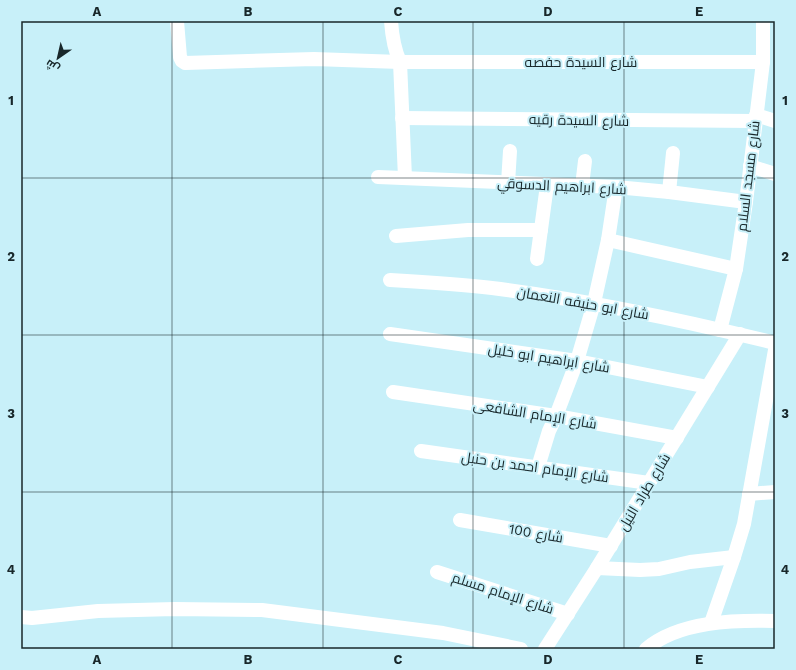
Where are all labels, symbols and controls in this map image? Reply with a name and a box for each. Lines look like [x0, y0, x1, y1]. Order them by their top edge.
text: A [93, 4, 102, 19]
text: B [244, 4, 253, 19]
text: C [394, 4, 403, 19]
text: D [543, 4, 553, 19]
text: E [695, 4, 703, 19]
north arrow [38, 38, 78, 78]
street label: شارع السيدة حفصه [525, 54, 637, 71]
text: ش [43, 57, 62, 75]
text: 1 [8, 93, 14, 108]
text: 1 [782, 93, 788, 108]
street label: شارع السيدة رقيه [529, 111, 629, 130]
street label: شارع مسجد السلام [733, 120, 765, 233]
street label: شارع ابراهيم الدسوقي [497, 175, 627, 201]
text: 2 [7, 249, 15, 264]
text: 2 [781, 249, 789, 264]
street label: شارع ابو حنيفه النعمان [516, 284, 650, 323]
street label: شارع ابراهيم ابو خليل [487, 340, 611, 377]
street label: شارع الإمام الشافعى [472, 396, 598, 434]
text: 3 [7, 406, 15, 421]
text: 3 [781, 406, 789, 421]
street label: شارع الإمام احمد بن حنبل [460, 449, 610, 487]
street label: شارع طراد النيل [615, 450, 674, 534]
street label: شارع 100 [507, 520, 564, 547]
text: 4 [7, 562, 16, 577]
text: 4 [781, 562, 790, 577]
street label: شارع الإمام مسلم [450, 569, 556, 619]
text: A [93, 652, 102, 667]
text: B [244, 652, 253, 667]
text: C [394, 652, 403, 667]
text: D [543, 652, 553, 667]
text: E [695, 652, 703, 667]

